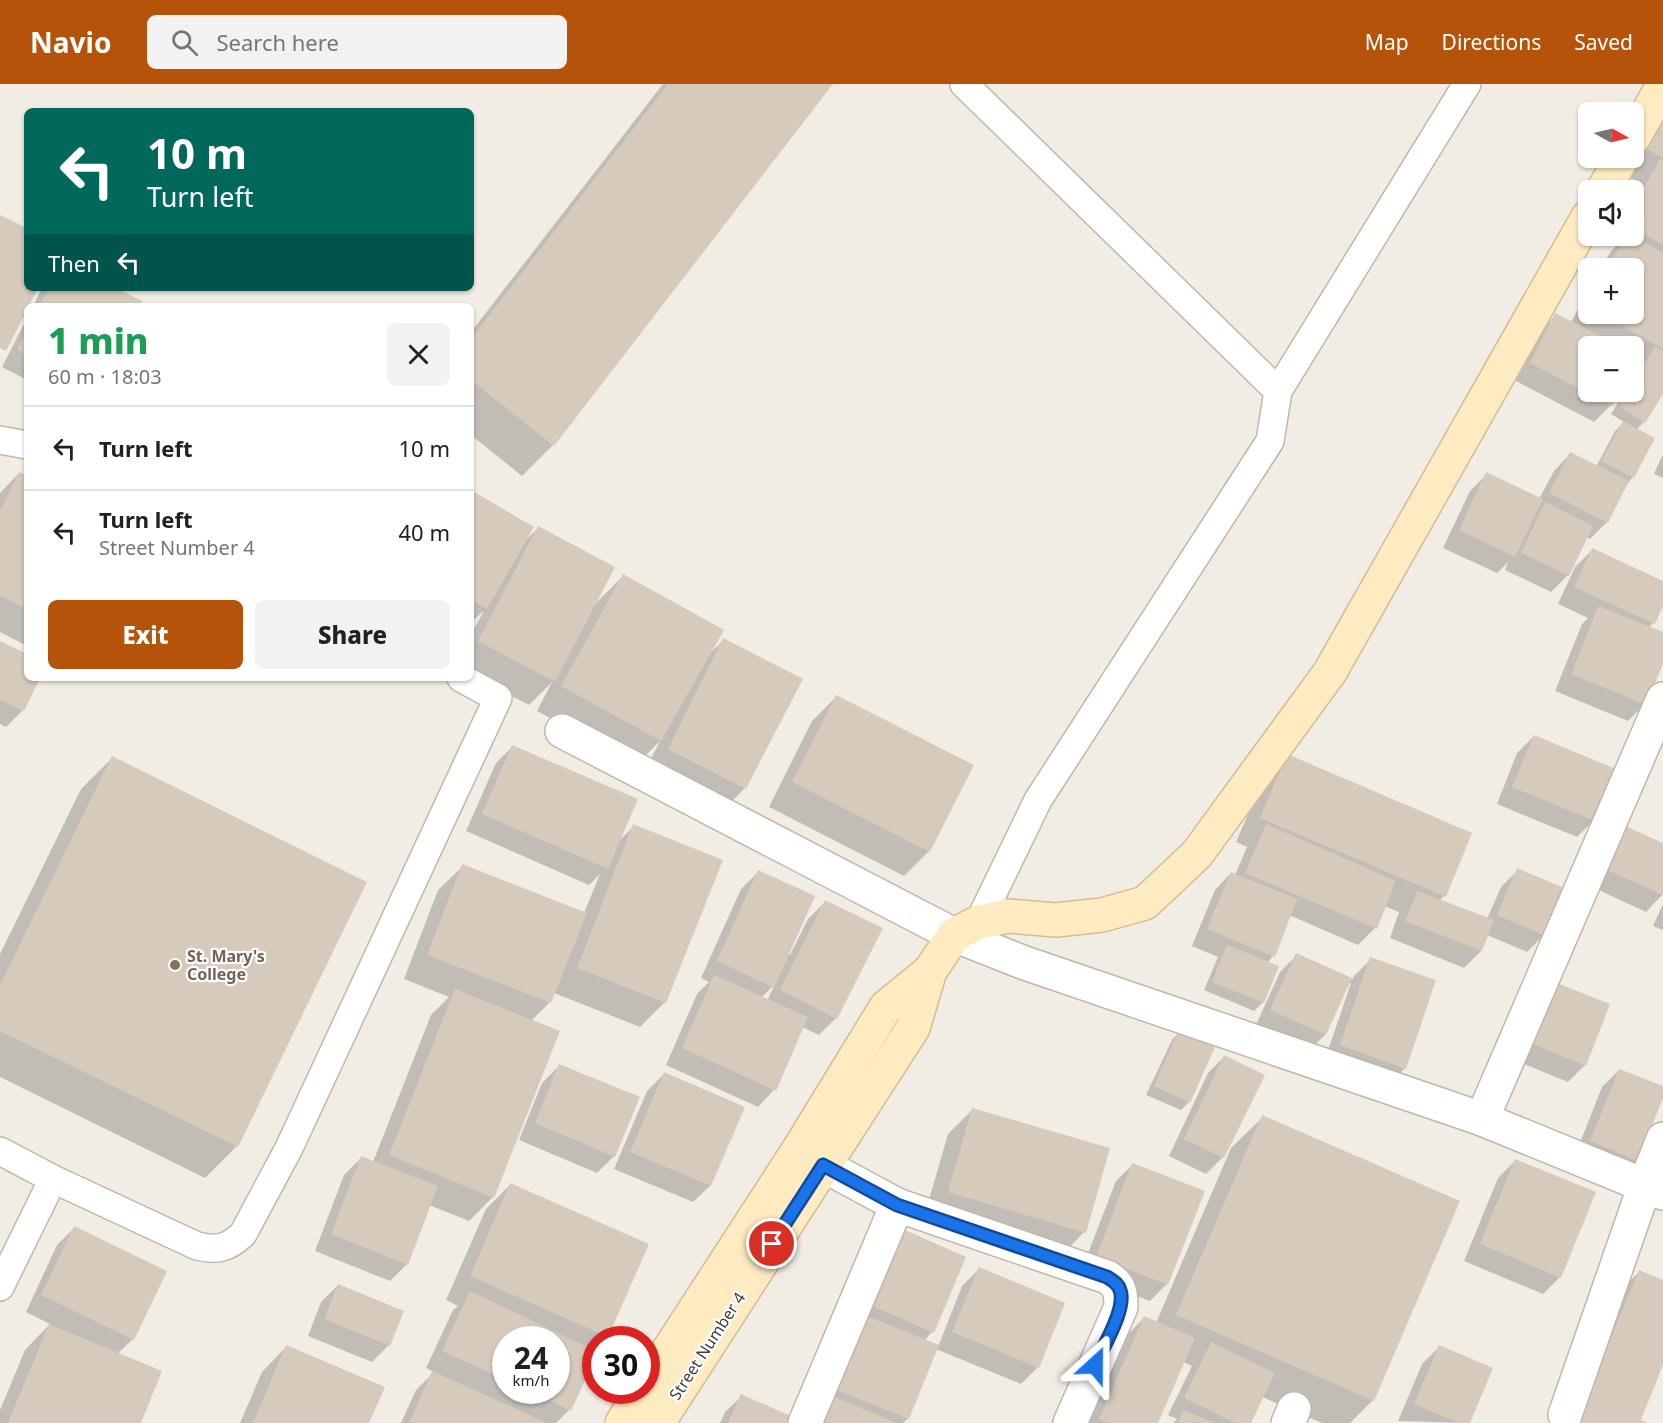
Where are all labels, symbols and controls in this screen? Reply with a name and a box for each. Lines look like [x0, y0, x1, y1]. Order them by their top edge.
search box [147, 15, 567, 69]
text: Navio [30, 23, 111, 61]
icon: search [168, 26, 201, 59]
text: Search here [216, 27, 339, 57]
text: Map [1365, 28, 1409, 56]
text: Directions [1442, 28, 1541, 56]
text: Saved [1574, 28, 1633, 56]
north arrow [1578, 102, 1644, 168]
map controls [1578, 102, 1644, 402]
text: 10 m [147, 124, 247, 181]
icon: left [48, 132, 126, 210]
text: Turn left [147, 178, 253, 215]
button: sound [1578, 180, 1644, 246]
icon: left [112, 246, 145, 279]
text: Then [48, 248, 100, 278]
button: + [1578, 258, 1644, 324]
text: 1 min [48, 316, 149, 365]
button: close [387, 323, 450, 386]
button: − [1578, 336, 1644, 402]
text: 60 m · 18:03 [48, 363, 162, 390]
icon: left [48, 432, 81, 465]
text: Turn left [99, 433, 193, 463]
text: 10 m [399, 433, 450, 463]
text: Turn left [99, 504, 193, 534]
icon: left [48, 516, 81, 549]
text: 40 m [399, 517, 450, 547]
text: Street Number 4 [99, 534, 255, 561]
button: Exit [48, 600, 243, 669]
button: Share [255, 600, 450, 669]
place label: St. Mary's College [187, 945, 265, 985]
marker: St. Mary's College [168, 958, 182, 972]
pin [746, 1218, 797, 1269]
icon: arrive [755, 1227, 788, 1260]
street label: Street Number 4 [664, 1288, 750, 1404]
speed limit sign: 30 [582, 1326, 660, 1404]
position arrow [1063, 1333, 1127, 1397]
text: 24 [514, 1337, 548, 1378]
text: km/h [513, 1370, 549, 1390]

